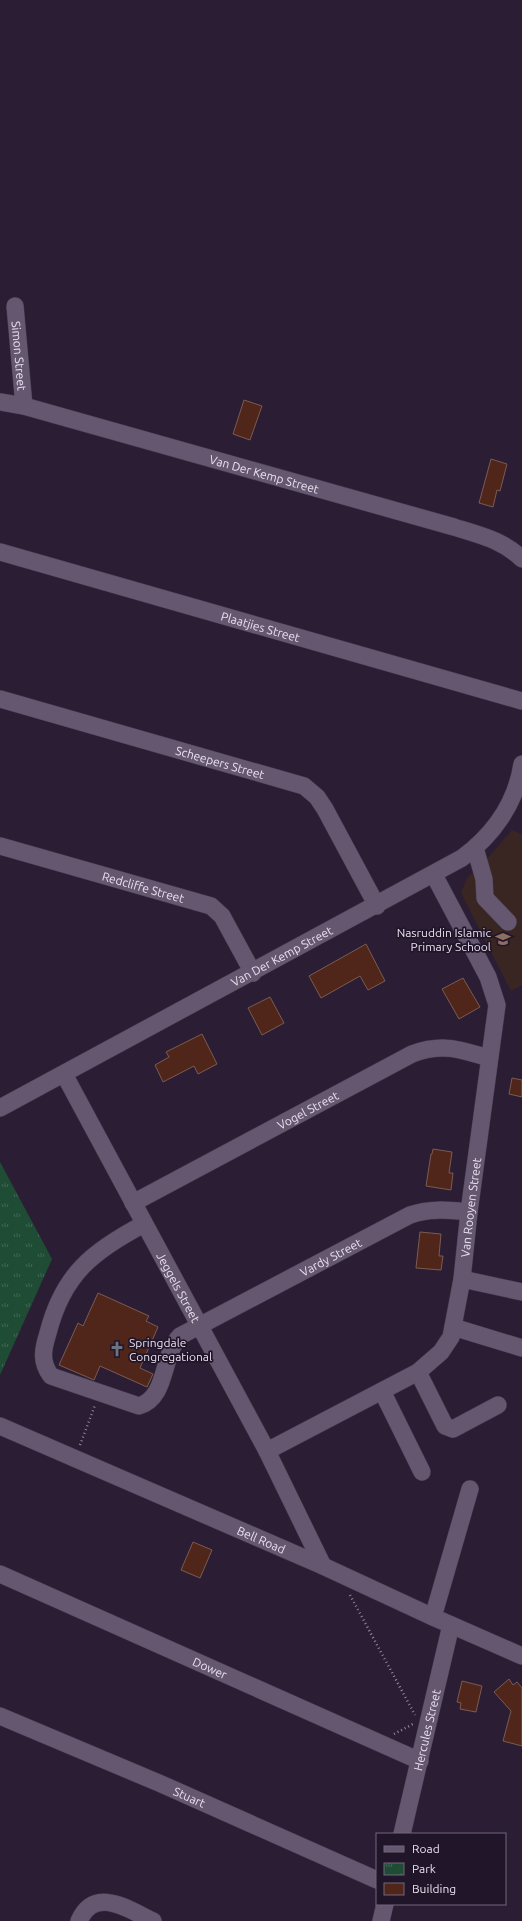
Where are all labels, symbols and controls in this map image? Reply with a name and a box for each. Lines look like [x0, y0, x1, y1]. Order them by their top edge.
street label: Simon Street [10, 320, 29, 391]
street label: Van Der Kemp Street [208, 452, 321, 495]
street label: Plaatjies Street [220, 609, 302, 644]
street label: Scheepers Street [174, 743, 266, 781]
street label: Redcliffe Street [101, 869, 186, 905]
street label: Van Der Kemp Street [229, 923, 335, 988]
place label: Nasruddin Islamic Primary School [397, 926, 491, 953]
school or university icon: Nasruddin Islamic Primary School [494, 930, 512, 948]
street label: Vogel Street [275, 1088, 341, 1131]
street label: Van Rooyen Street [458, 1157, 483, 1258]
street label: Vardy Street [298, 1235, 364, 1278]
street label: Jeggels Street [155, 1250, 203, 1325]
place label: Springdale Congregational [129, 1336, 212, 1363]
church icon: Springdale Congregational [108, 1340, 126, 1358]
street label: Bell Road [236, 1523, 287, 1555]
street label: Dower [191, 1654, 230, 1681]
street label: Hercules Street [411, 1688, 442, 1772]
street label: Stuart [172, 1784, 208, 1809]
legend [376, 1833, 506, 1905]
text: Road [412, 1842, 440, 1855]
text: Park [412, 1862, 436, 1875]
text: Building [412, 1882, 456, 1895]

